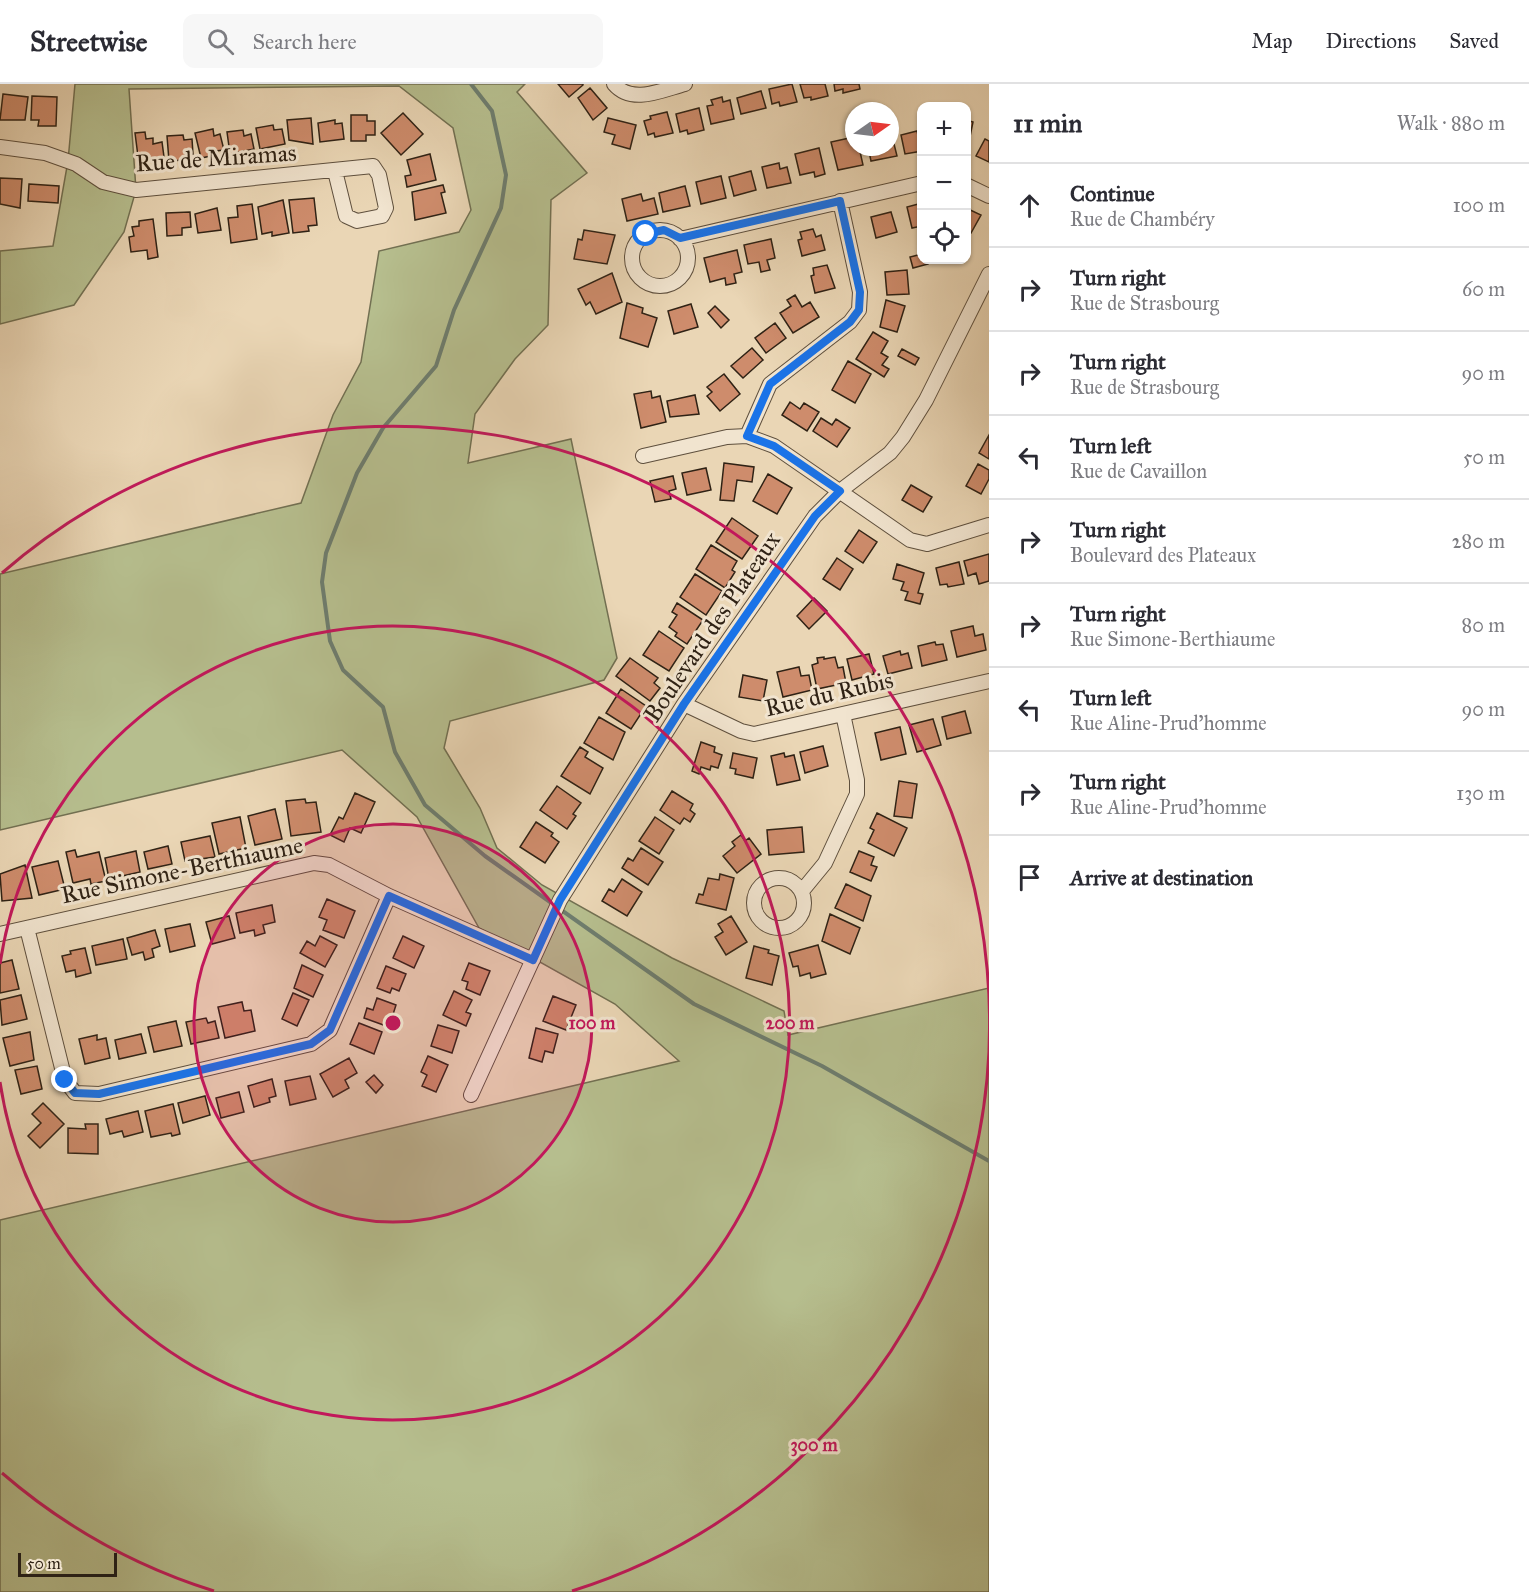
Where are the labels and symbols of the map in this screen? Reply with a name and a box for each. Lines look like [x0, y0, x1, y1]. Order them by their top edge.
north arrow [845, 102, 899, 156]
street label: Rue de Miramas [134, 137, 298, 179]
route start [632, 220, 658, 246]
street label: Boulevard des Plateaux [637, 526, 787, 728]
street label: Rue du Rubis [762, 665, 896, 723]
street label: Rue Simone-Berthiaume [58, 830, 306, 910]
text: 100 m [569, 1012, 616, 1034]
text: 200 m [766, 1012, 815, 1034]
centre of rings [383, 1013, 403, 1033]
route end [51, 1066, 77, 1092]
text: 300 m [790, 1434, 838, 1457]
scale bar [18, 1550, 117, 1578]

